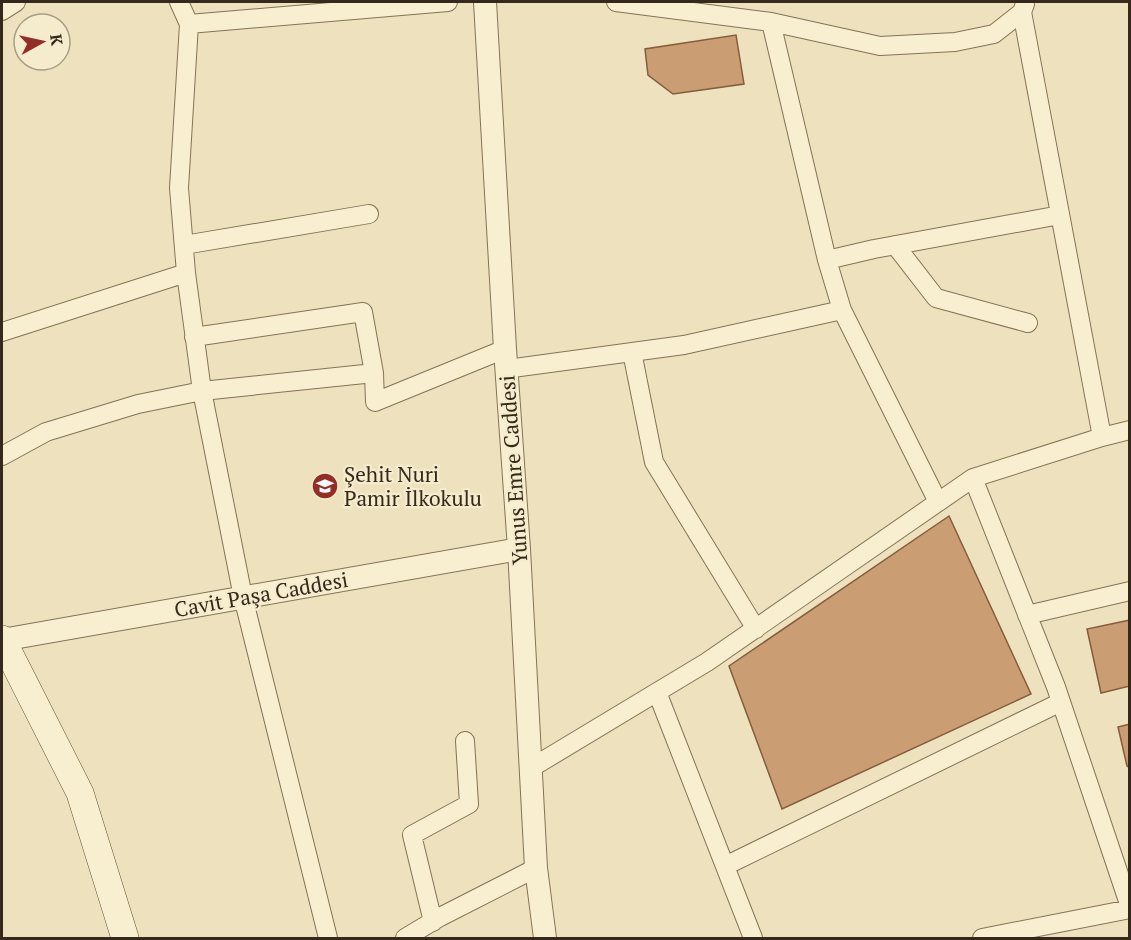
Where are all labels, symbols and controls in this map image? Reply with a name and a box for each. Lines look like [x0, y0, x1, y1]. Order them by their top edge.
north arrow [12, 12, 72, 72]
text: K [45, 33, 69, 48]
street label: Yunus Emre Caddesi [492, 374, 534, 566]
place label: Şehit Nuri Pamir İlkokulu [344, 460, 482, 512]
school or university icon: Şehit Nuri Pamir İlkokulu [310, 471, 340, 501]
street label: Cavit Paşa Caddesi [172, 565, 350, 623]

